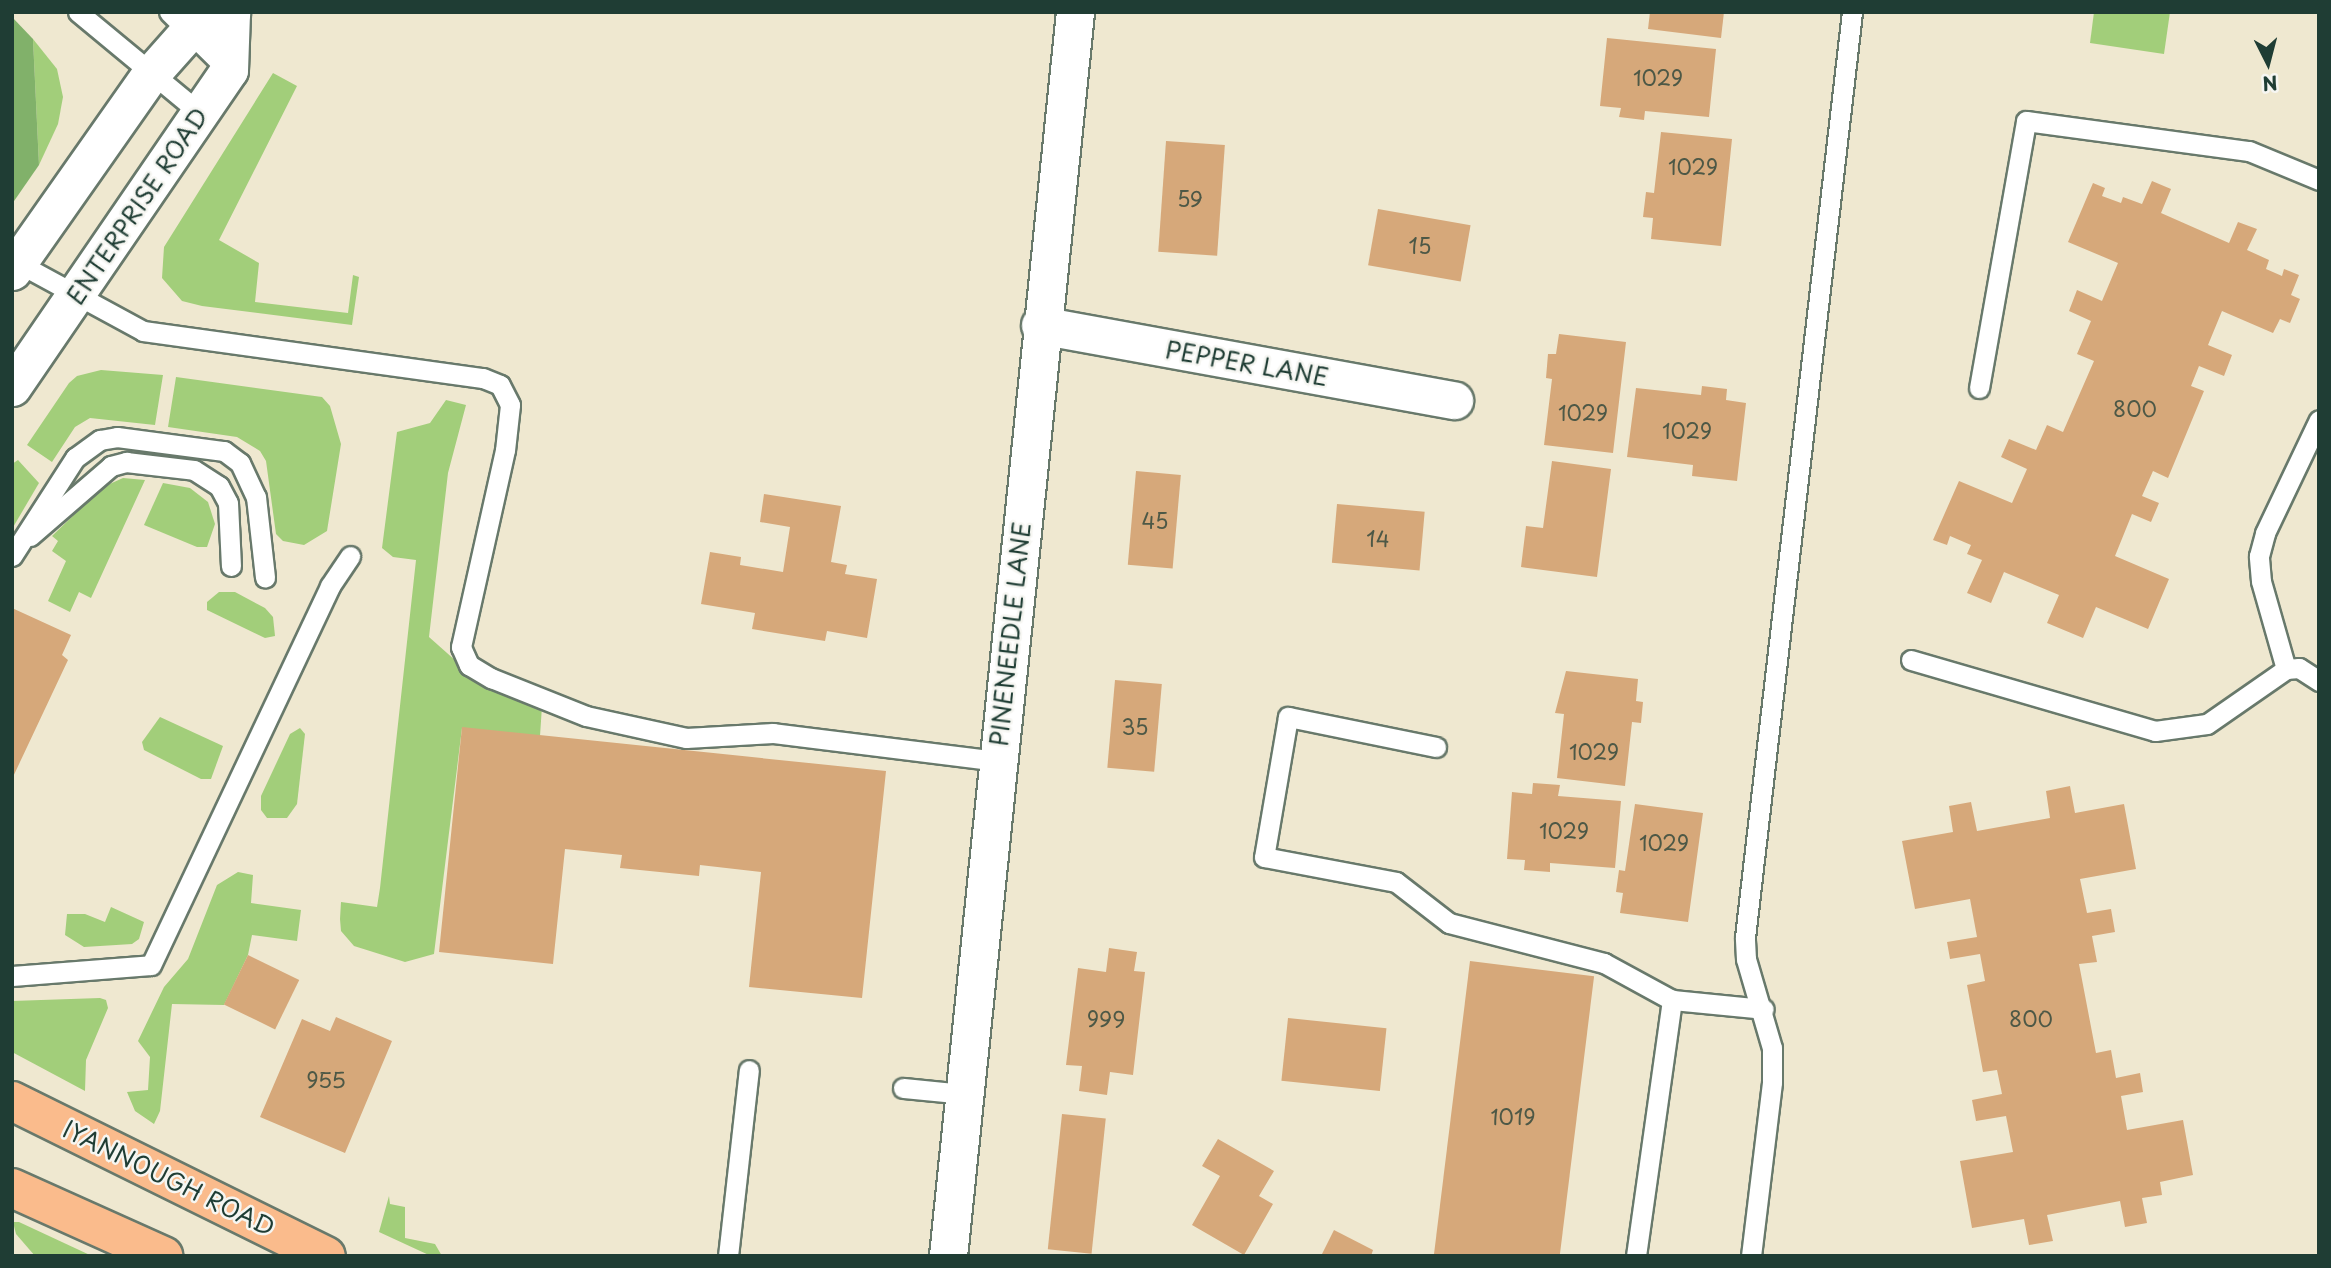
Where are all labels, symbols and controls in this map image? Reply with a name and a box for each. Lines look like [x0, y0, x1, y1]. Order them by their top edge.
north arrow [2233, 28, 2303, 98]
house number: 1029 [1633, 64, 1683, 90]
text: N [2261, 69, 2279, 99]
street label: ENTERPRISE ROAD [60, 102, 214, 310]
house number: 1029 [1668, 153, 1718, 179]
house number: 59 [1177, 185, 1203, 211]
house number: 15 [1409, 232, 1431, 258]
street label: PEPPER LANE [1163, 334, 1331, 392]
house number: 800 [2113, 395, 2157, 421]
house number: 1029 [1558, 399, 1608, 425]
house number: 1029 [1662, 417, 1712, 443]
house number: 45 [1142, 507, 1168, 533]
street label: PINENEEDLE LANE [984, 520, 1036, 748]
house number: 14 [1366, 525, 1390, 551]
house number: 35 [1122, 713, 1148, 739]
house number: 1029 [1569, 738, 1619, 764]
house number: 1029 [1539, 817, 1589, 843]
house number: 1029 [1639, 829, 1689, 855]
house number: 999 [1087, 1005, 1125, 1031]
house number: 800 [2009, 1005, 2053, 1031]
house number: 955 [306, 1066, 346, 1092]
house number: 1019 [1490, 1103, 1536, 1129]
street label: IYANNOUGH ROAD [58, 1114, 280, 1242]

